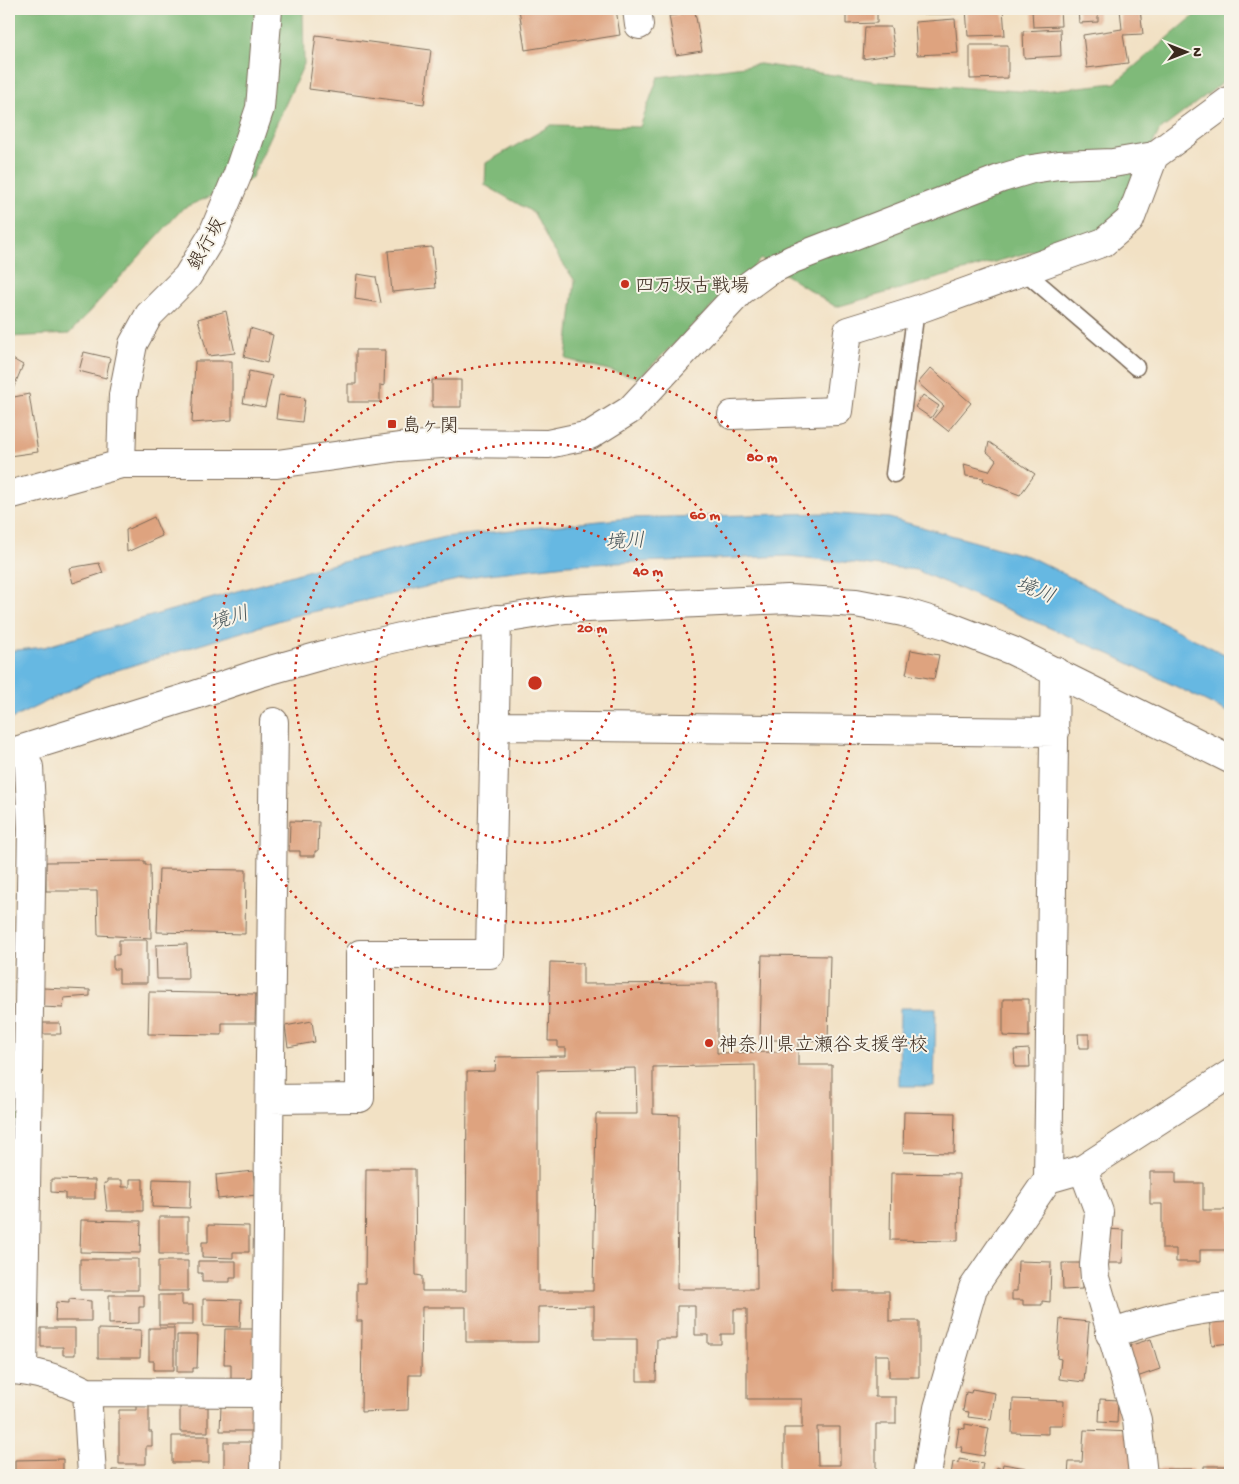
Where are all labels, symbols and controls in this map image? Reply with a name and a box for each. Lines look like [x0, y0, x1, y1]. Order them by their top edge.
north arrow [1162, 28, 1212, 78]
text: N [1188, 47, 1205, 57]
street label: 銀行坂 [184, 214, 232, 275]
place label: 四万坂古戦場 [635, 275, 749, 299]
marker: 四万坂古戦場 [619, 278, 631, 290]
place label: 島ヶ関 [402, 415, 459, 439]
marker: 島ヶ関 [386, 418, 398, 430]
text: 80 m [747, 449, 778, 467]
text: 60 m [690, 507, 721, 525]
water label: 境川 [605, 530, 646, 556]
text: 40 m [632, 563, 663, 581]
water label: 境川 [1012, 573, 1058, 610]
water label: 境川 [207, 603, 253, 637]
text: 20 m [577, 620, 607, 638]
centre of rings [526, 674, 544, 692]
place label: 神奈川県立瀬谷支援学校 [719, 1034, 928, 1058]
marker: 神奈川県立瀬谷支援学校 [703, 1037, 715, 1049]

